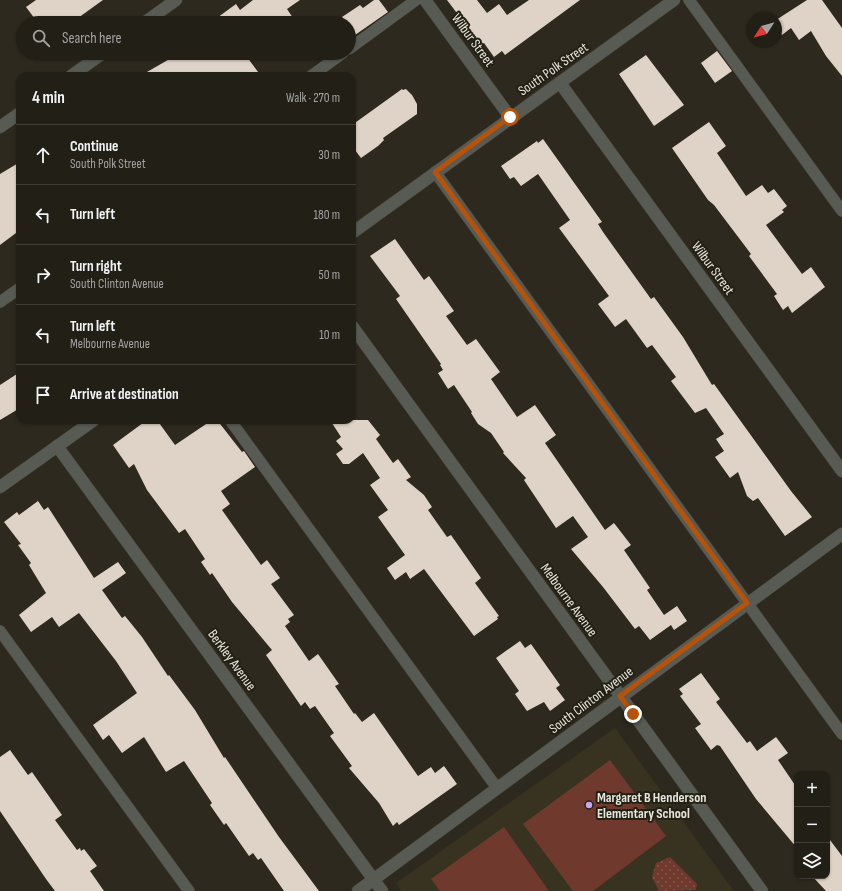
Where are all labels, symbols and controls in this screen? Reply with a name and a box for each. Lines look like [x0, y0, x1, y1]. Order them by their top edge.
street label: Wilbur Street [448, 10, 498, 70]
north arrow [746, 12, 782, 48]
search box [16, 16, 356, 60]
icon: search [30, 27, 52, 49]
text: Search here [62, 29, 122, 48]
street label: South Polk Street [515, 39, 591, 99]
text: 4 min [32, 88, 65, 108]
text: Walk · 270 m [286, 90, 340, 106]
route start [501, 108, 519, 126]
text: Continue [70, 137, 119, 156]
icon: ahead [32, 144, 54, 166]
text: 30 m [318, 147, 340, 163]
text: South Polk Street [70, 156, 146, 172]
icon: left [32, 204, 54, 226]
text: Turn left [70, 205, 115, 224]
text: 180 m [314, 207, 340, 223]
street label: Wilbur Street [688, 238, 738, 298]
text: Turn right [70, 257, 122, 276]
icon: right [32, 264, 54, 286]
text: 50 m [319, 267, 340, 283]
text: South Clinton Avenue [70, 276, 164, 292]
text: Turn left [70, 317, 115, 336]
icon: left [32, 324, 54, 346]
text: 10 m [319, 327, 340, 343]
text: Melbourne Avenue [70, 336, 150, 352]
icon: arrive [32, 384, 54, 406]
text: Arrive at destination [70, 385, 179, 404]
street label: Melbourne Avenue [537, 560, 601, 640]
street label: Berkley Avenue [204, 626, 260, 694]
street label: South Clinton Avenue [546, 663, 636, 737]
route end [624, 705, 642, 723]
map controls [794, 771, 830, 879]
button: + [794, 771, 830, 807]
place label: Margaret B Henderson Elementary School [597, 789, 707, 822]
marker: Margaret B Henderson Elementary School [584, 800, 594, 810]
button: − [794, 807, 830, 843]
button: layers [794, 843, 830, 879]

